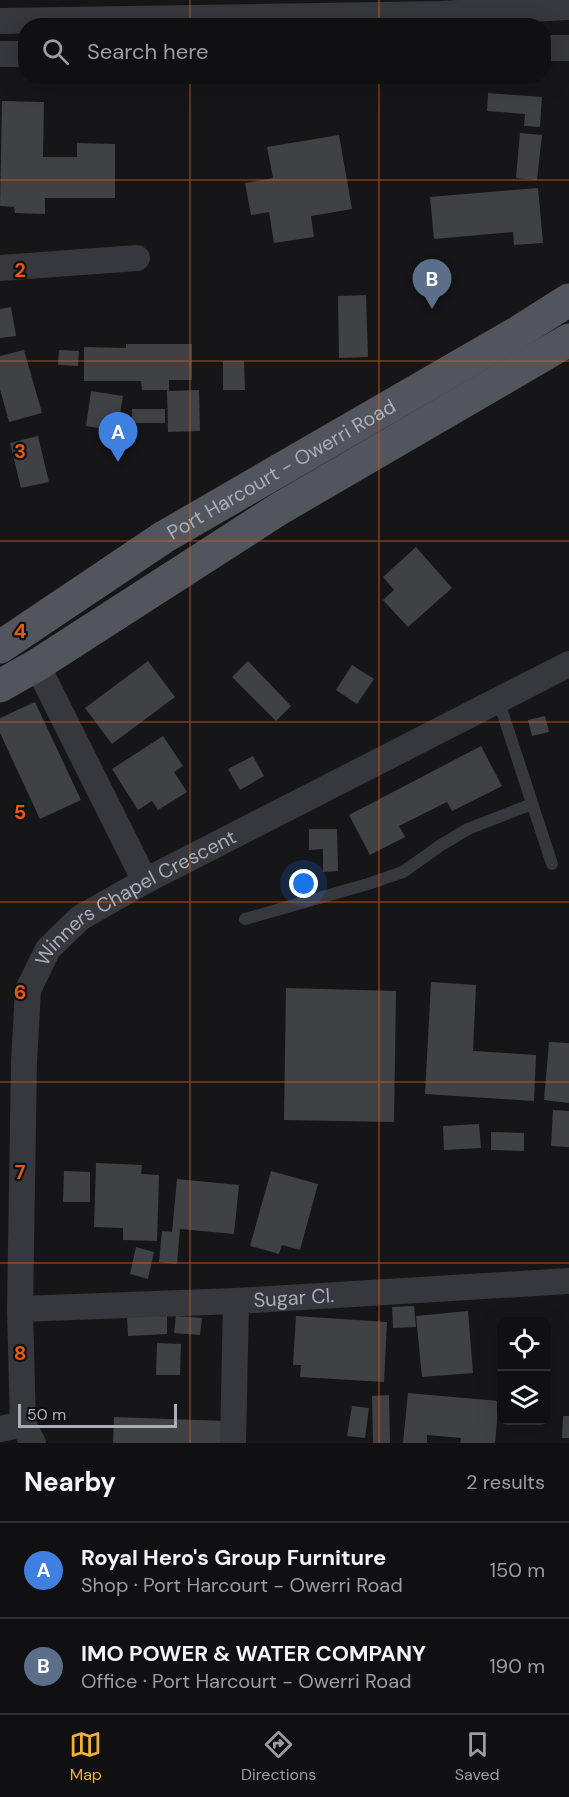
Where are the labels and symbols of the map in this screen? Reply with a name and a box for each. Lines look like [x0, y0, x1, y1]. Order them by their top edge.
text: 2 [14, 257, 26, 283]
pin: B [412, 260, 452, 309]
street label: Port Harcourt - Owerri Road [162, 393, 400, 545]
pin: A [98, 412, 138, 462]
text: 3 [14, 438, 26, 464]
text: 4 [14, 618, 27, 644]
text: 5 [14, 799, 26, 825]
street label: Winners Chapel Crescent [29, 823, 241, 970]
your location [289, 869, 318, 898]
text: 6 [14, 979, 26, 1005]
text: 7 [15, 1159, 26, 1185]
street label: Sugar Cl. [253, 1282, 335, 1313]
text: 8 [14, 1340, 26, 1366]
scale bar [18, 1401, 177, 1428]

